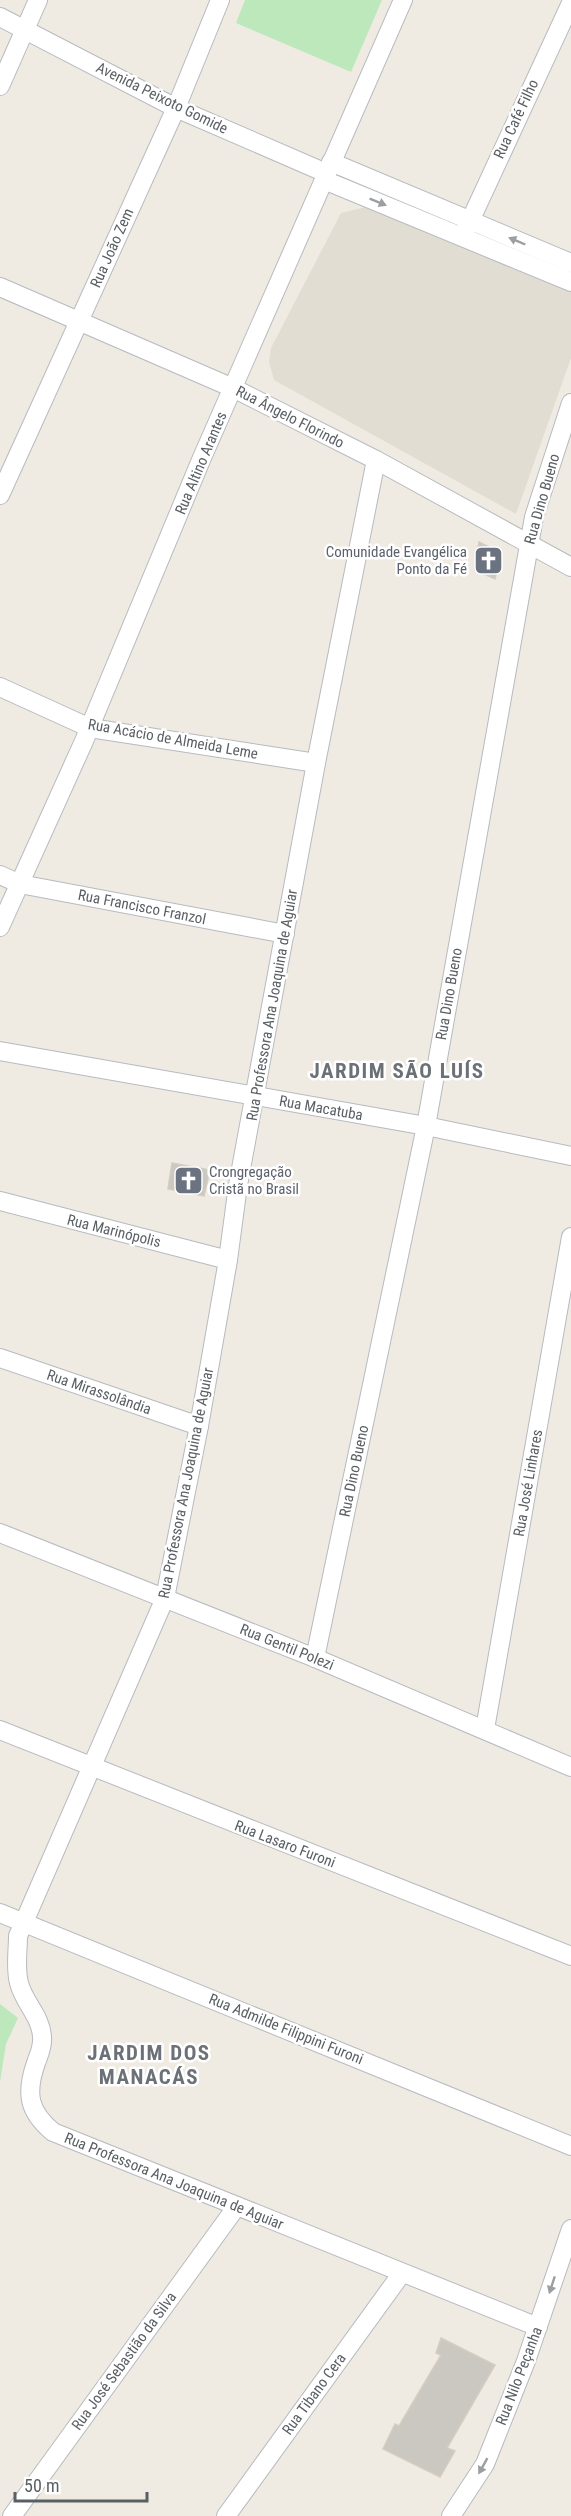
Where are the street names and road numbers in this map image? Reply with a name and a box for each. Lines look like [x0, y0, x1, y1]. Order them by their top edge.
street label: Avenida Peixoto Gomide [93, 58, 231, 138]
street label: Rua Café Filho [490, 76, 542, 162]
street label: Rua João Zem [87, 206, 137, 290]
street label: Rua Ângelo Florindo [233, 382, 347, 452]
street label: Rua Altino Arantes [171, 409, 231, 517]
street label: Rua Dino Bueno [520, 452, 564, 546]
street label: Rua Acácio de Almeida Leme [87, 715, 259, 763]
street label: Rua Francisco Franzol [77, 886, 207, 928]
street label: Rua Professora Ana Joaquina de Aguiar [243, 887, 301, 1122]
street label: Rua Dino Bueno [432, 946, 466, 1042]
street label: Rua Macatuba [278, 1092, 364, 1124]
street label: Rua Marinópolis [65, 1211, 163, 1251]
street label: Rua Mirassolândia [44, 1366, 154, 1418]
street label: Rua Professora Ana Joaquina de Aguiar [155, 1366, 217, 1600]
street label: Rua Dino Bueno [335, 1423, 373, 1519]
street label: Rua José Linhares [510, 1428, 546, 1538]
street label: Rua Gentil Polezi [237, 1620, 337, 1674]
street label: Rua Lasaro Furoni [232, 1817, 338, 1871]
street label: Rua Admilde Filippini Furoni [206, 1990, 366, 2068]
street label: Rua Professora Ana Joaquina de Aguiar [62, 2129, 287, 2233]
street label: Rua José Sebastião da Silva [68, 2288, 180, 2434]
street label: Rua Nilo Peçanha [492, 2324, 546, 2428]
street label: Rua Tibano Cera [278, 2350, 350, 2438]

